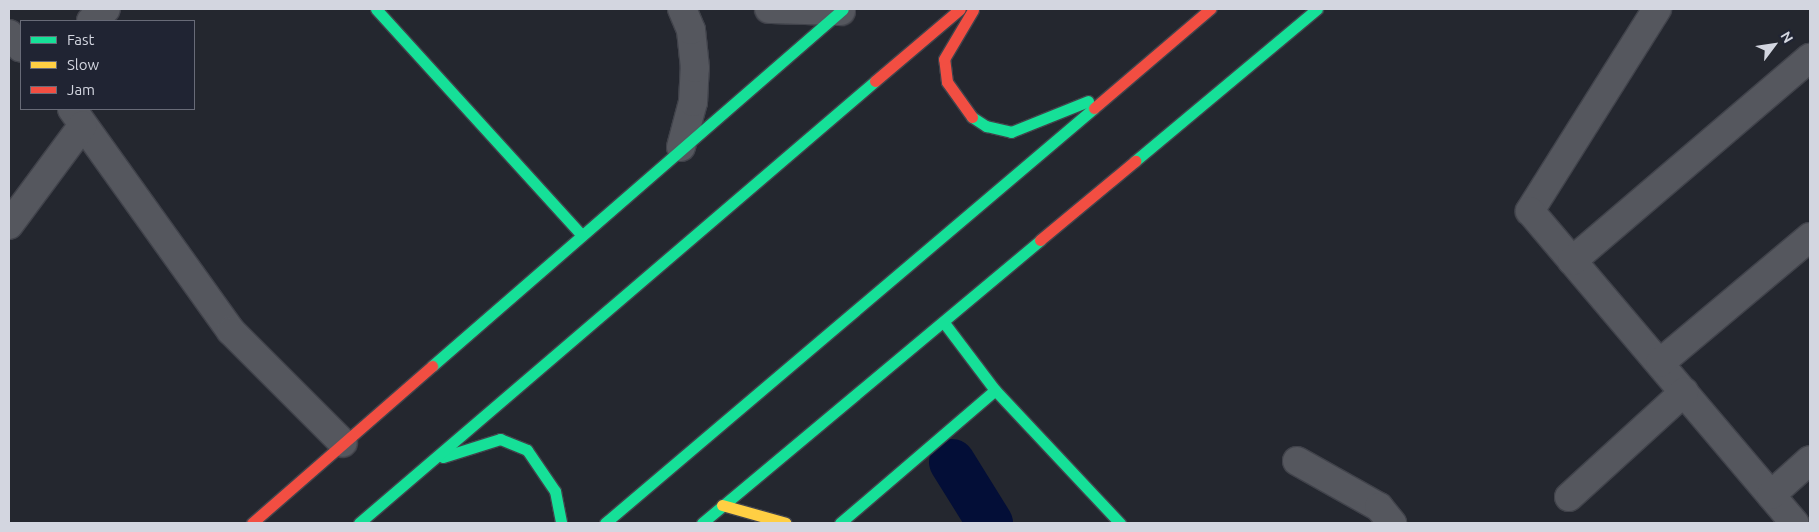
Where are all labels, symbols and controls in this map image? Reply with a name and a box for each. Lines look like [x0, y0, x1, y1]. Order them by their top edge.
legend [20, 20, 195, 110]
north arrow [1749, 20, 1799, 70]
text: N [1777, 29, 1796, 46]
text: Fast [67, 31, 94, 48]
text: Slow [67, 56, 99, 73]
text: Jam [67, 81, 95, 98]

